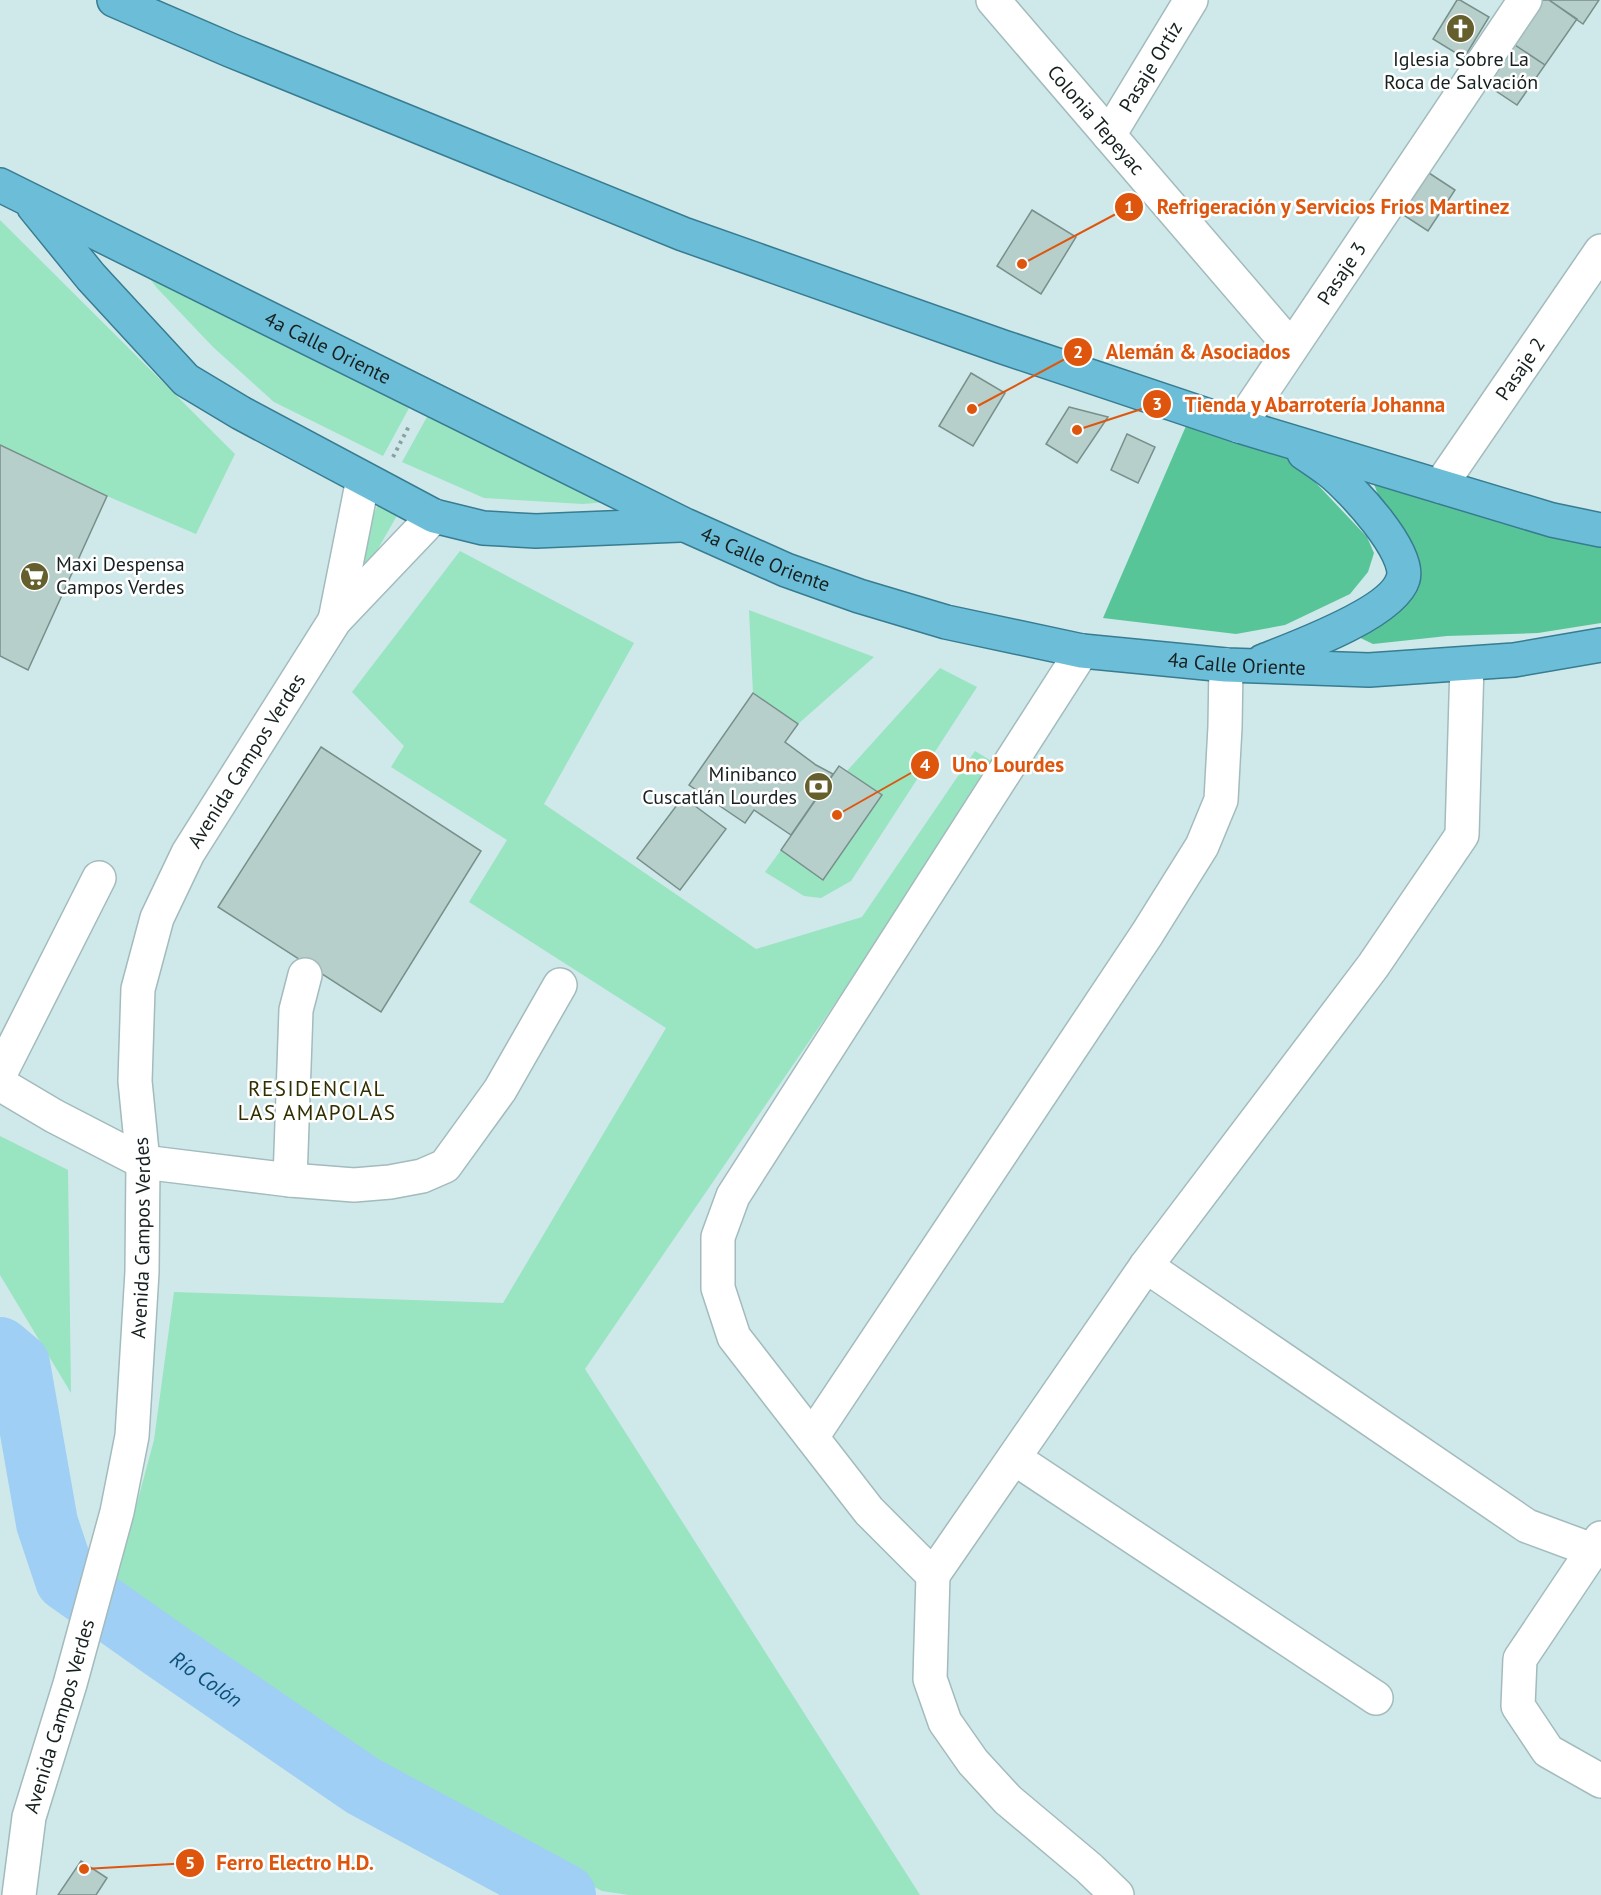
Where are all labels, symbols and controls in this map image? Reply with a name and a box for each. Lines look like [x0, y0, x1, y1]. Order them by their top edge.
church icon: Iglesia Sobre La Roca de Salvación [1445, 12, 1477, 44]
street label: Pasaje Ortíz [1113, 16, 1188, 117]
place label: Iglesia Sobre La Roca de Salvación [1384, 46, 1538, 95]
street label: Colonia Tepeyac [1042, 60, 1150, 180]
callout: Refrigeración y Servicios Frios Martinez [1114, 187, 1522, 226]
text: Refrigeración y Servicios Frios Martinez [1157, 193, 1509, 220]
text: 1 [1124, 195, 1134, 218]
street label: Pasaje 3 [1311, 237, 1372, 310]
street label: 4a Calle Oriente [260, 305, 395, 390]
callout: Alemán & Asociados [1063, 332, 1302, 371]
street label: Pasaje 2 [1490, 332, 1551, 405]
text: Alemán & Asociados [1106, 338, 1290, 365]
text: 2 [1073, 340, 1083, 363]
callout: Tienda y Abarrotería Johanna [1142, 385, 1458, 424]
text: Tienda y Abarrotería Johanna [1185, 391, 1445, 418]
text: 3 [1152, 392, 1162, 415]
street label: 4a Calle Oriente [696, 521, 833, 598]
place label: Maxi Despensa Campos Verdes [56, 551, 185, 600]
supermarket icon: Maxi Despensa Campos Verdes [19, 560, 51, 592]
street label: 4a Calle Oriente [1167, 646, 1306, 681]
street label: Avenida Campos Verdes [181, 669, 311, 853]
callout: Uno Lourdes [910, 745, 1076, 784]
text: Uno Lourdes [952, 751, 1064, 778]
text: 4 [920, 753, 930, 776]
place label: Minibanco Cuscatlán Lourdes [642, 761, 797, 810]
bank icon: Minibanco Cuscatlán Lourdes [802, 770, 834, 802]
district label: RESIDENCIAL LAS AMAPOLAS [238, 1075, 396, 1126]
street label: Avenida Campos Verdes [125, 1136, 156, 1339]
street label: Avenida Campos Verdes [18, 1616, 100, 1816]
water label: Río Colón [165, 1644, 248, 1713]
callout: Ferro Electro H.D. [175, 1843, 386, 1882]
text: Ferro Electro H.D. [216, 1849, 374, 1876]
text: 5 [185, 1851, 195, 1874]

